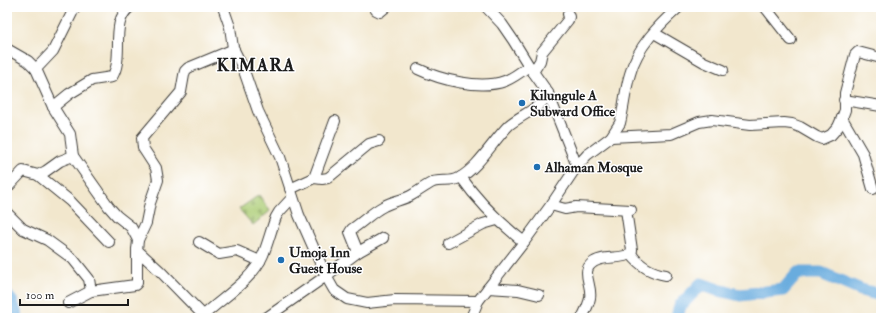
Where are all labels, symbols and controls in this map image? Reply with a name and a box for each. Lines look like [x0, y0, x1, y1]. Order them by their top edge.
district label: KIMARA [216, 54, 296, 77]
place label: Kilungule A Subward Office [530, 87, 615, 120]
marker: Kilungule A Subward Office [517, 98, 527, 108]
place label: Alhaman Mosque [544, 159, 643, 177]
marker: Alhaman Mosque [532, 162, 542, 172]
place label: Umoja Inn Guest House [289, 244, 362, 277]
marker: Umoja Inn Guest House [276, 255, 286, 265]
scale bar [20, 281, 128, 307]
text: 100 m [26, 288, 55, 303]

